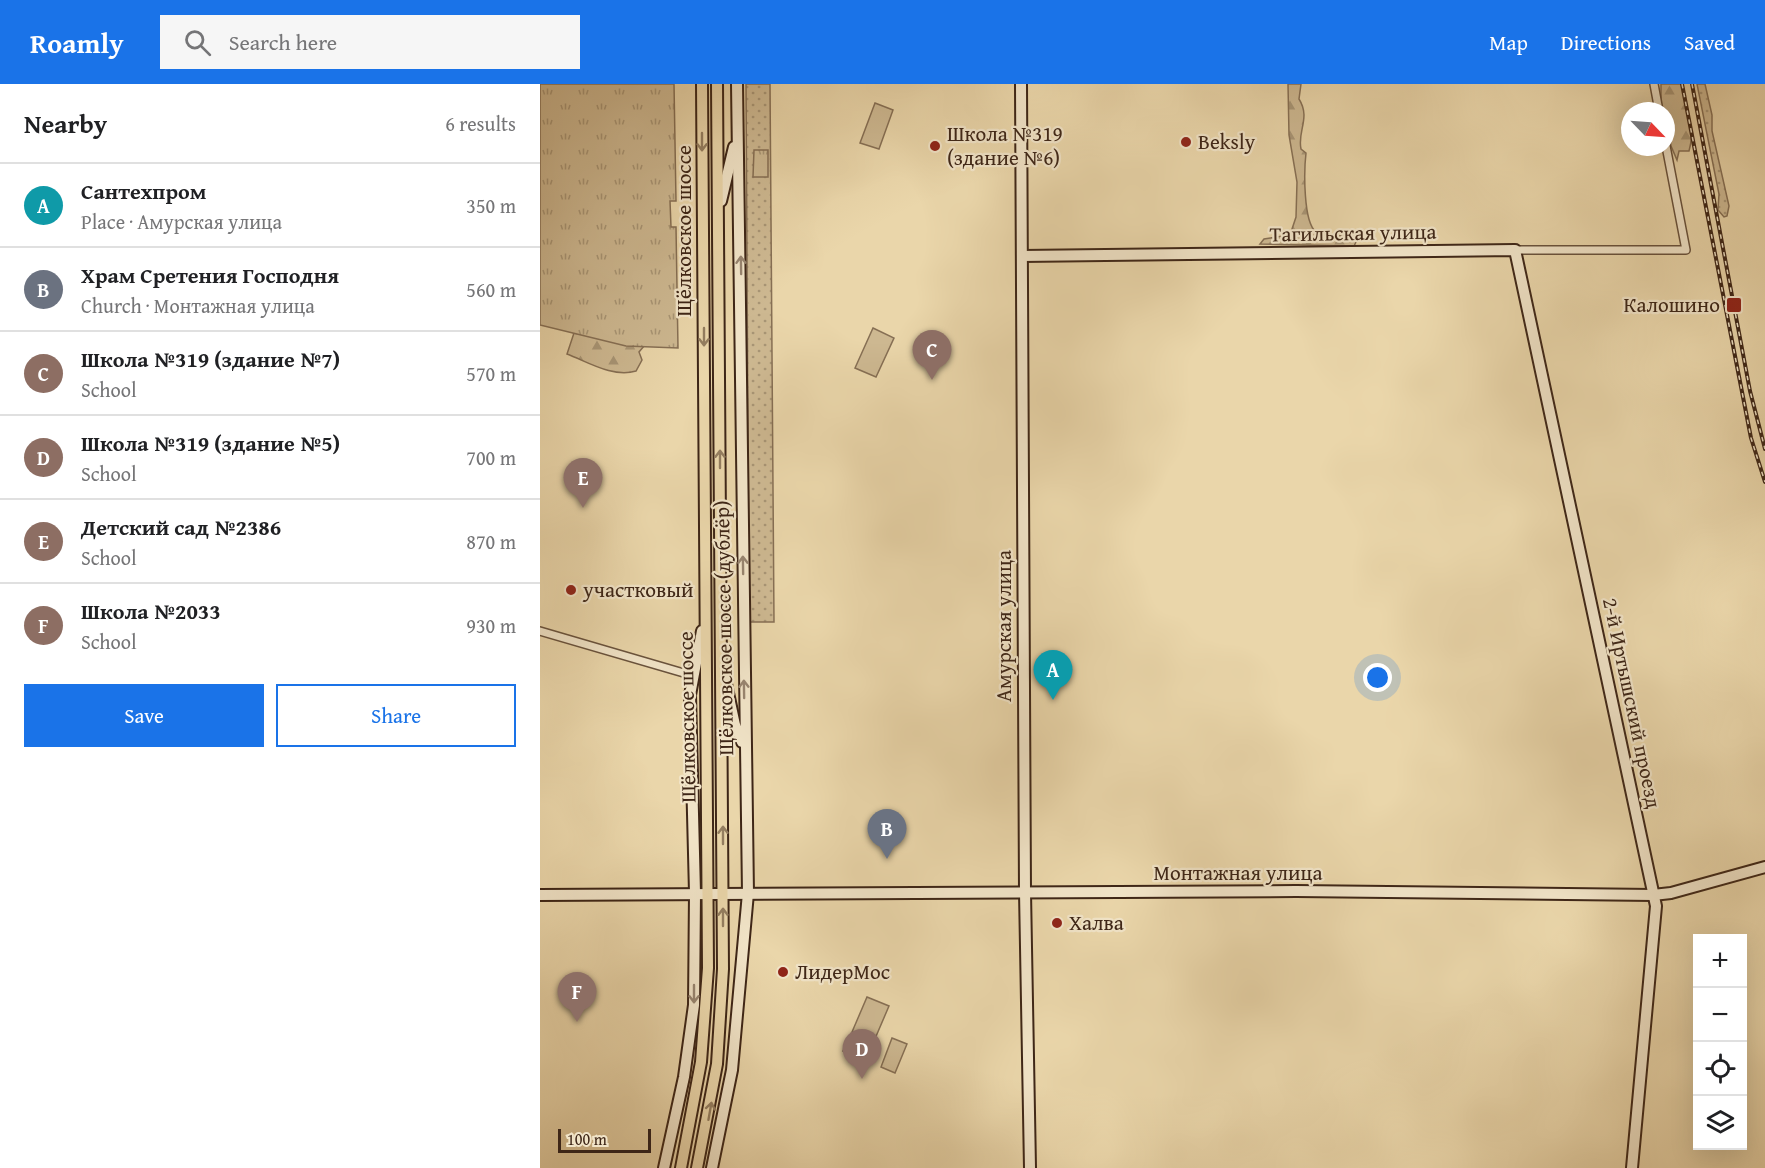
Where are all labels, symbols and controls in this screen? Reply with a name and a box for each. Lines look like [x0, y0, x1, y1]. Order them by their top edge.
search box [160, 15, 580, 69]
text: Roamly [30, 22, 124, 63]
icon: search [181, 26, 214, 59]
text: Search here [229, 26, 337, 58]
text: Map [1489, 27, 1528, 58]
text: Directions [1561, 27, 1651, 58]
text: Saved [1684, 27, 1735, 58]
north arrow [1621, 102, 1675, 156]
text: Nearby [24, 104, 107, 143]
text: 6 results [445, 109, 516, 138]
place label: Школа №319 (здание №6) [947, 118, 1063, 173]
place label: Beksly [1198, 126, 1256, 157]
one-way arrow [696, 132, 708, 152]
marker: Beksly [1179, 135, 1193, 149]
marker: Школа №319 (здание №6) [928, 139, 942, 153]
street label: Щёлковское шоссе [668, 145, 699, 317]
text: Сантехпром [81, 175, 206, 207]
text: A [37, 191, 50, 220]
text: 350 m [466, 191, 516, 220]
text: Place · Амурская улица [81, 207, 282, 236]
street label: Тагильская улица [1269, 216, 1437, 249]
one-way arrow [735, 256, 747, 276]
text: Храм Сретения Господня [81, 259, 339, 291]
text: B [37, 275, 50, 304]
text: 560 m [466, 275, 516, 304]
place label: Калошино [1624, 289, 1720, 320]
text: Church · Монтажная улица [81, 291, 315, 320]
marker: Калошино [1725, 296, 1743, 314]
one-way arrow [698, 327, 710, 347]
pin: C [912, 330, 952, 380]
text: Школа №319 (здание №7) [81, 343, 340, 375]
text: C [38, 359, 49, 388]
text: 570 m [466, 359, 516, 388]
text: School [81, 375, 137, 404]
text: Школа №319 (здание №5) [81, 427, 340, 459]
text: D [37, 443, 50, 472]
text: 700 m [466, 443, 516, 472]
one-way arrow [714, 449, 726, 469]
pin: E [564, 458, 603, 508]
text: School [81, 459, 137, 488]
street label: Щёлковское шоссе (дублёр) [706, 500, 741, 756]
text: Детский сад №2386 [81, 511, 281, 543]
text: E [38, 527, 49, 556]
text: 870 m [466, 527, 516, 556]
text: School [81, 543, 137, 572]
street label: Амурская улица [988, 550, 1019, 702]
one-way arrow [737, 556, 749, 576]
place label: участковый [582, 574, 694, 605]
marker: участковый [564, 583, 578, 597]
text: Школа №2033 [81, 595, 221, 627]
street label: 2-й Иртышский проезд [1595, 595, 1670, 812]
text: F [38, 611, 49, 640]
text: 930 m [466, 611, 516, 640]
text: School [81, 627, 137, 656]
street label: Щёлковское шоссе [670, 631, 703, 803]
pin: A [1034, 650, 1072, 700]
your location [1363, 663, 1392, 692]
one-way arrow [738, 679, 750, 699]
button: Save [24, 684, 264, 747]
button: Share [276, 684, 516, 747]
pin: B [868, 810, 906, 859]
one-way arrow [717, 825, 729, 845]
street label: Монтажная улица [1153, 857, 1323, 888]
one-way arrow [717, 907, 729, 927]
place label: Халва [1069, 907, 1124, 938]
marker: Халва [1050, 916, 1064, 930]
map controls [1693, 934, 1747, 1150]
button: + [1693, 934, 1747, 988]
place label: ЛидерМос [795, 956, 890, 987]
marker: ЛидерМос [776, 965, 790, 979]
pin: F [558, 972, 597, 1022]
one-way arrow [688, 983, 700, 1003]
button: − [1693, 988, 1747, 1042]
pin: D [842, 1030, 882, 1079]
button: locate [1693, 1042, 1747, 1096]
button: layers [1693, 1096, 1747, 1150]
one-way arrow [705, 1101, 716, 1121]
scale bar [558, 1126, 651, 1154]
text: 100 m [567, 1127, 607, 1151]

